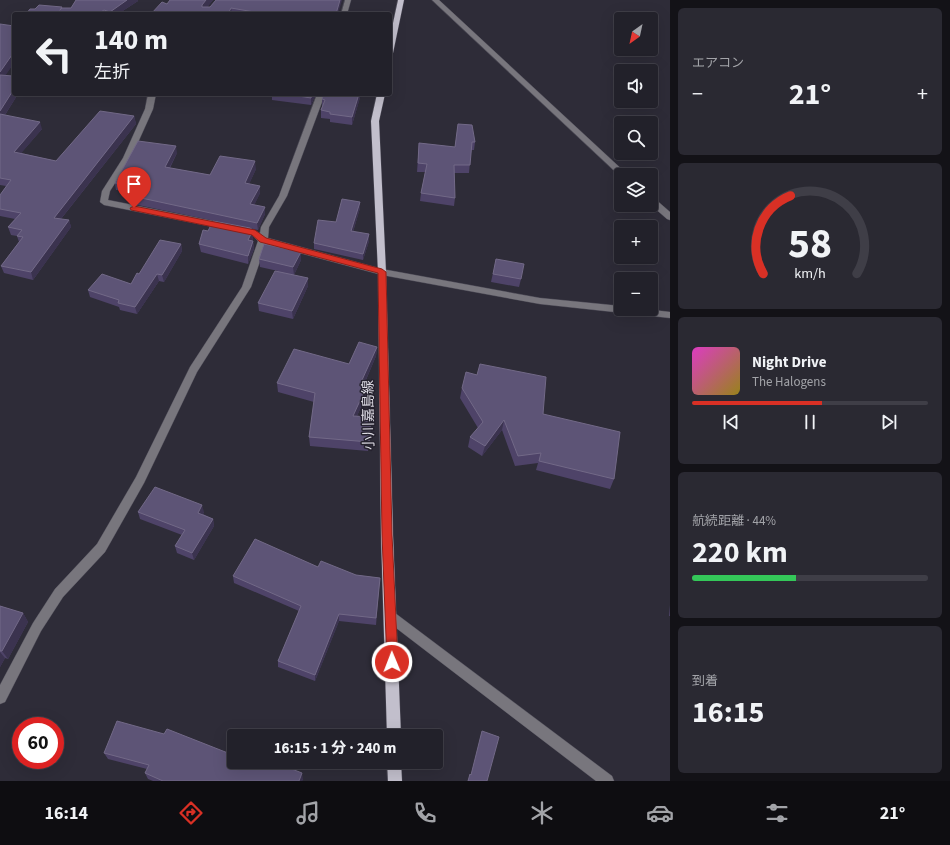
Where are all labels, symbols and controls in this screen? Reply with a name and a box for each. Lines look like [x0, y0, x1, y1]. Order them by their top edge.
north arrow [614, 12, 658, 56]
map controls [614, 12, 658, 316]
text: 140 m [94, 20, 168, 60]
icon: left [28, 28, 80, 80]
text: エアコン [692, 54, 744, 72]
text: 左折 [94, 60, 130, 85]
button: sound [614, 64, 658, 108]
text: 21° [789, 73, 831, 116]
text: − [692, 78, 703, 110]
text: + [917, 78, 928, 110]
button: search [614, 116, 658, 160]
pin [117, 167, 151, 208]
button: layers [614, 168, 658, 212]
icon: arrive [123, 173, 145, 195]
text: 58 [788, 214, 832, 274]
button: + [614, 220, 658, 264]
text: km/h [794, 262, 826, 283]
button: − [614, 272, 658, 316]
text: Night Drive [752, 352, 827, 373]
text: The Halogens [752, 373, 826, 391]
street label: 小川嘉島線 [358, 380, 380, 450]
icon: previous [720, 411, 742, 433]
icon: pause [799, 411, 821, 433]
icon: next [878, 411, 900, 433]
text: 航続距離 · 44% [692, 512, 776, 530]
text: 220 km [692, 531, 788, 574]
position arrow [371, 641, 413, 683]
text: 到着 [692, 672, 718, 690]
text: 16:15 [692, 691, 764, 734]
speed limit sign: 60 [12, 717, 64, 769]
text: 16:15 · 1 分 · 240 m [274, 738, 396, 759]
icon: directions [177, 799, 205, 827]
icon: music [294, 799, 322, 827]
icon: phone [411, 799, 439, 827]
icon: climate [528, 799, 556, 827]
icon: car [646, 799, 674, 827]
icon: filters [763, 799, 791, 827]
text: 16:14 [45, 801, 88, 826]
text: 21° [880, 801, 905, 826]

